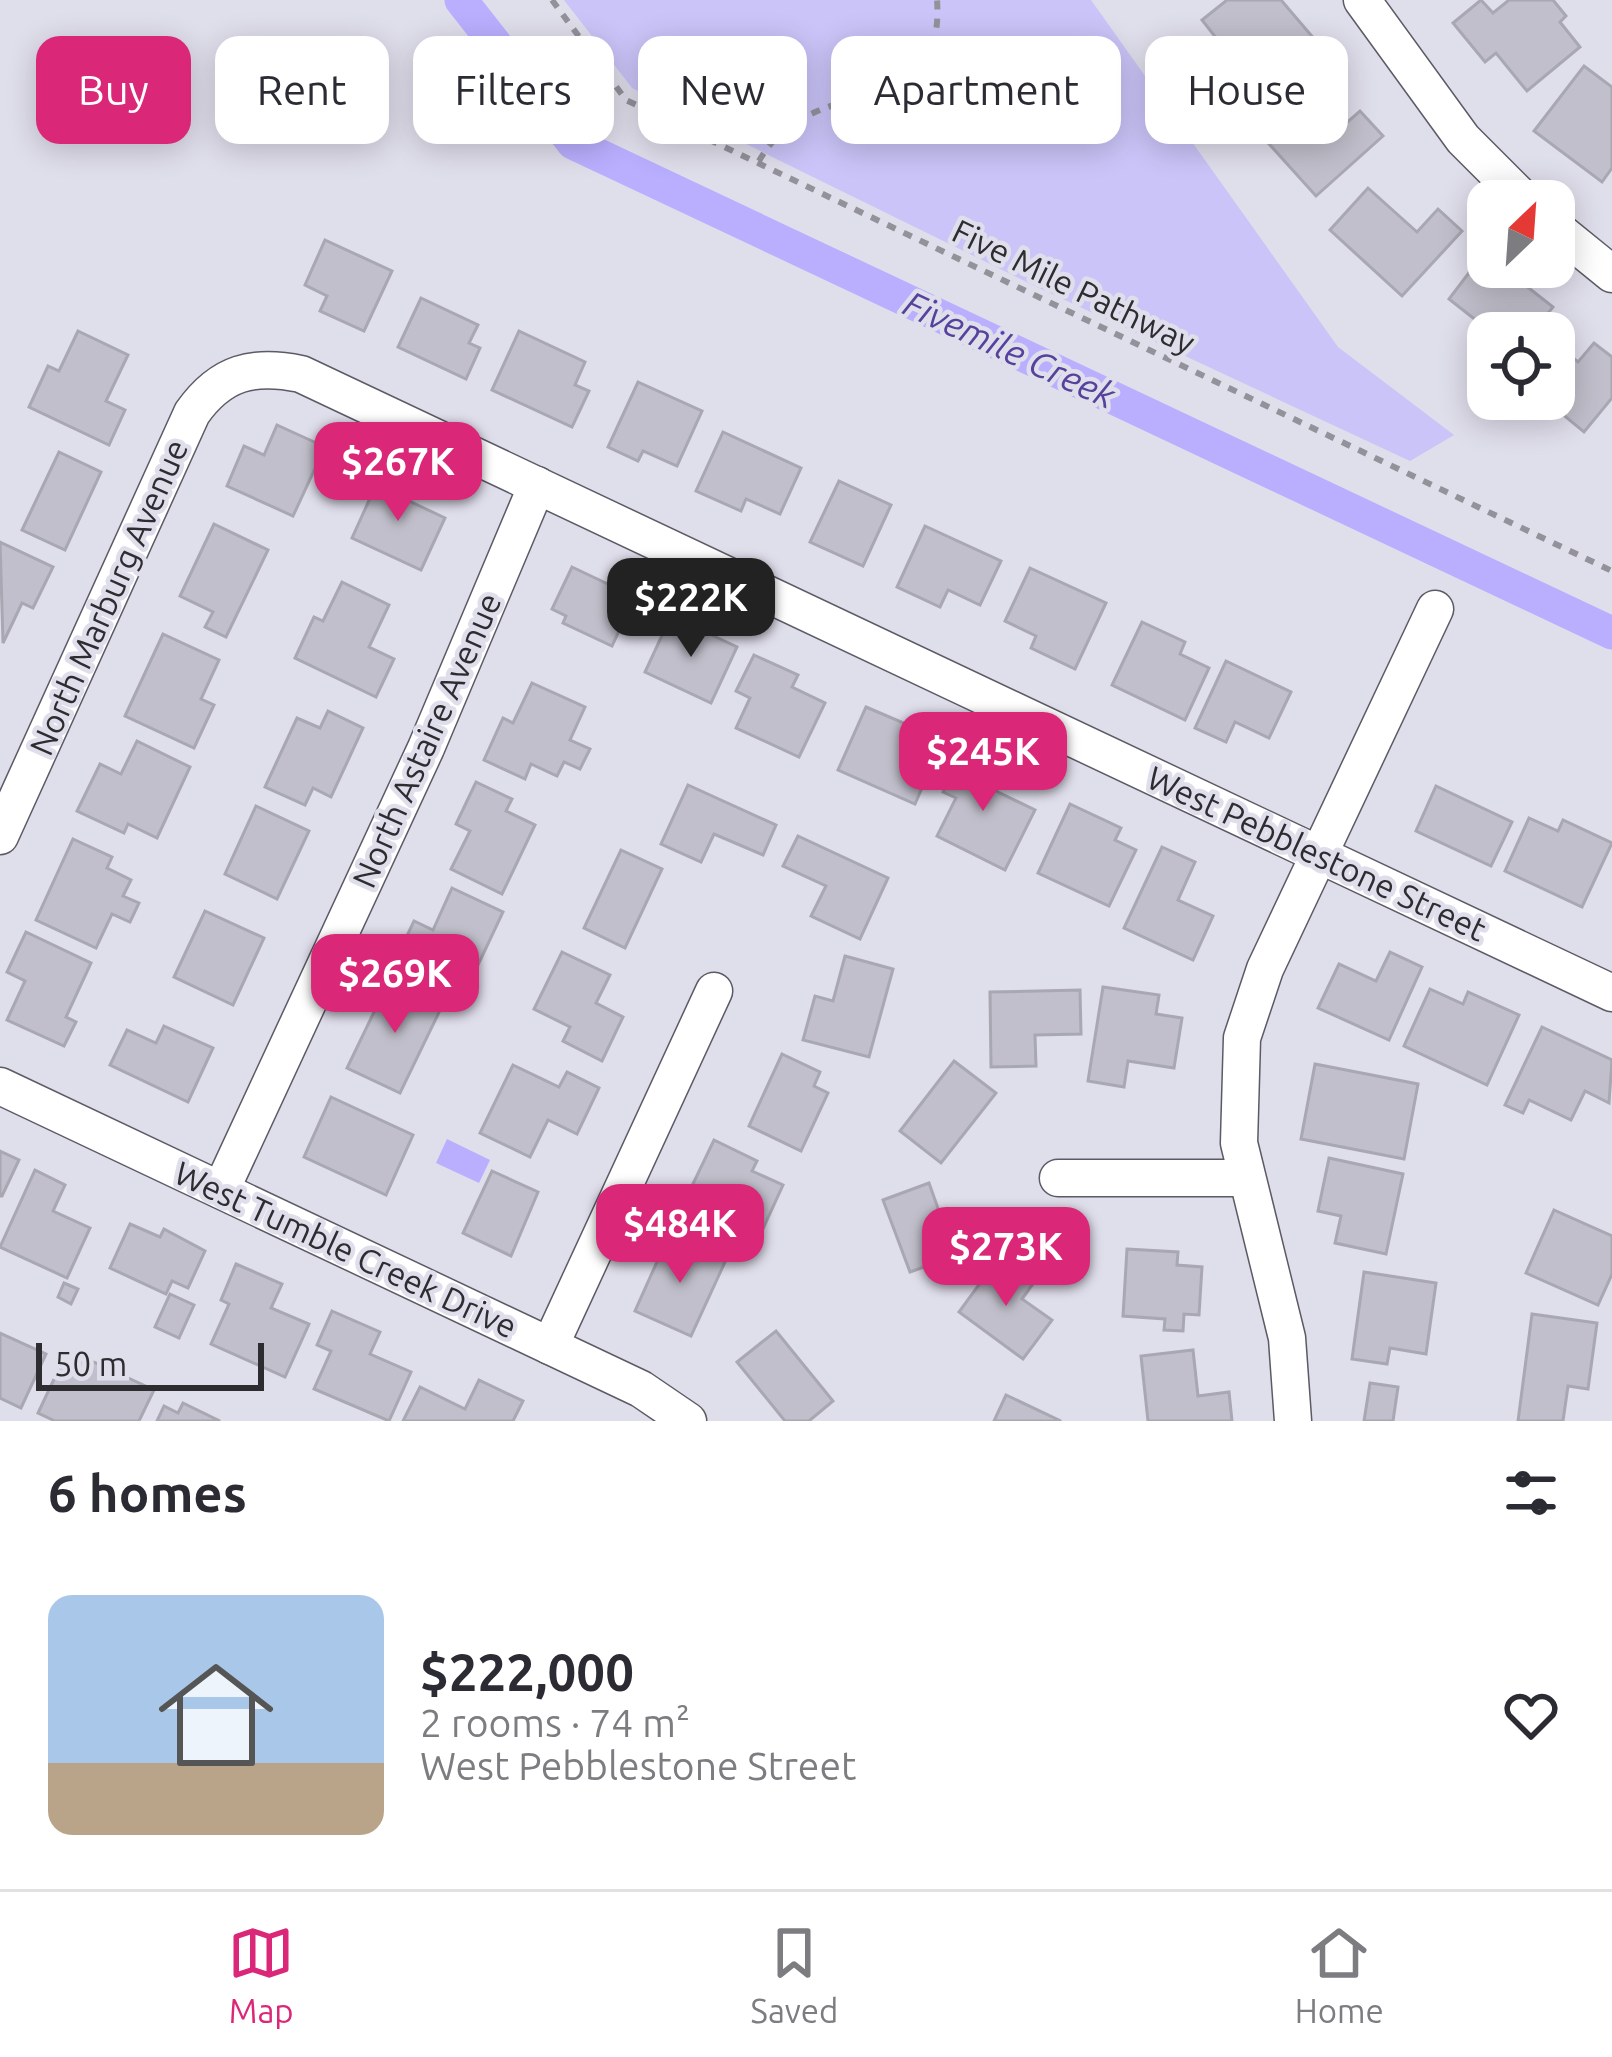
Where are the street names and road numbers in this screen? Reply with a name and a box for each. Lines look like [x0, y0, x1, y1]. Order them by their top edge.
street label: Five Mile Pathway [947, 211, 1201, 361]
street label: North Marburg Avenue [22, 434, 194, 760]
street label: North Astaire Avenue [344, 587, 508, 893]
street label: West Pebblestone Street [1142, 758, 1492, 948]
street label: West Tumble Creek Drive [169, 1153, 523, 1345]

